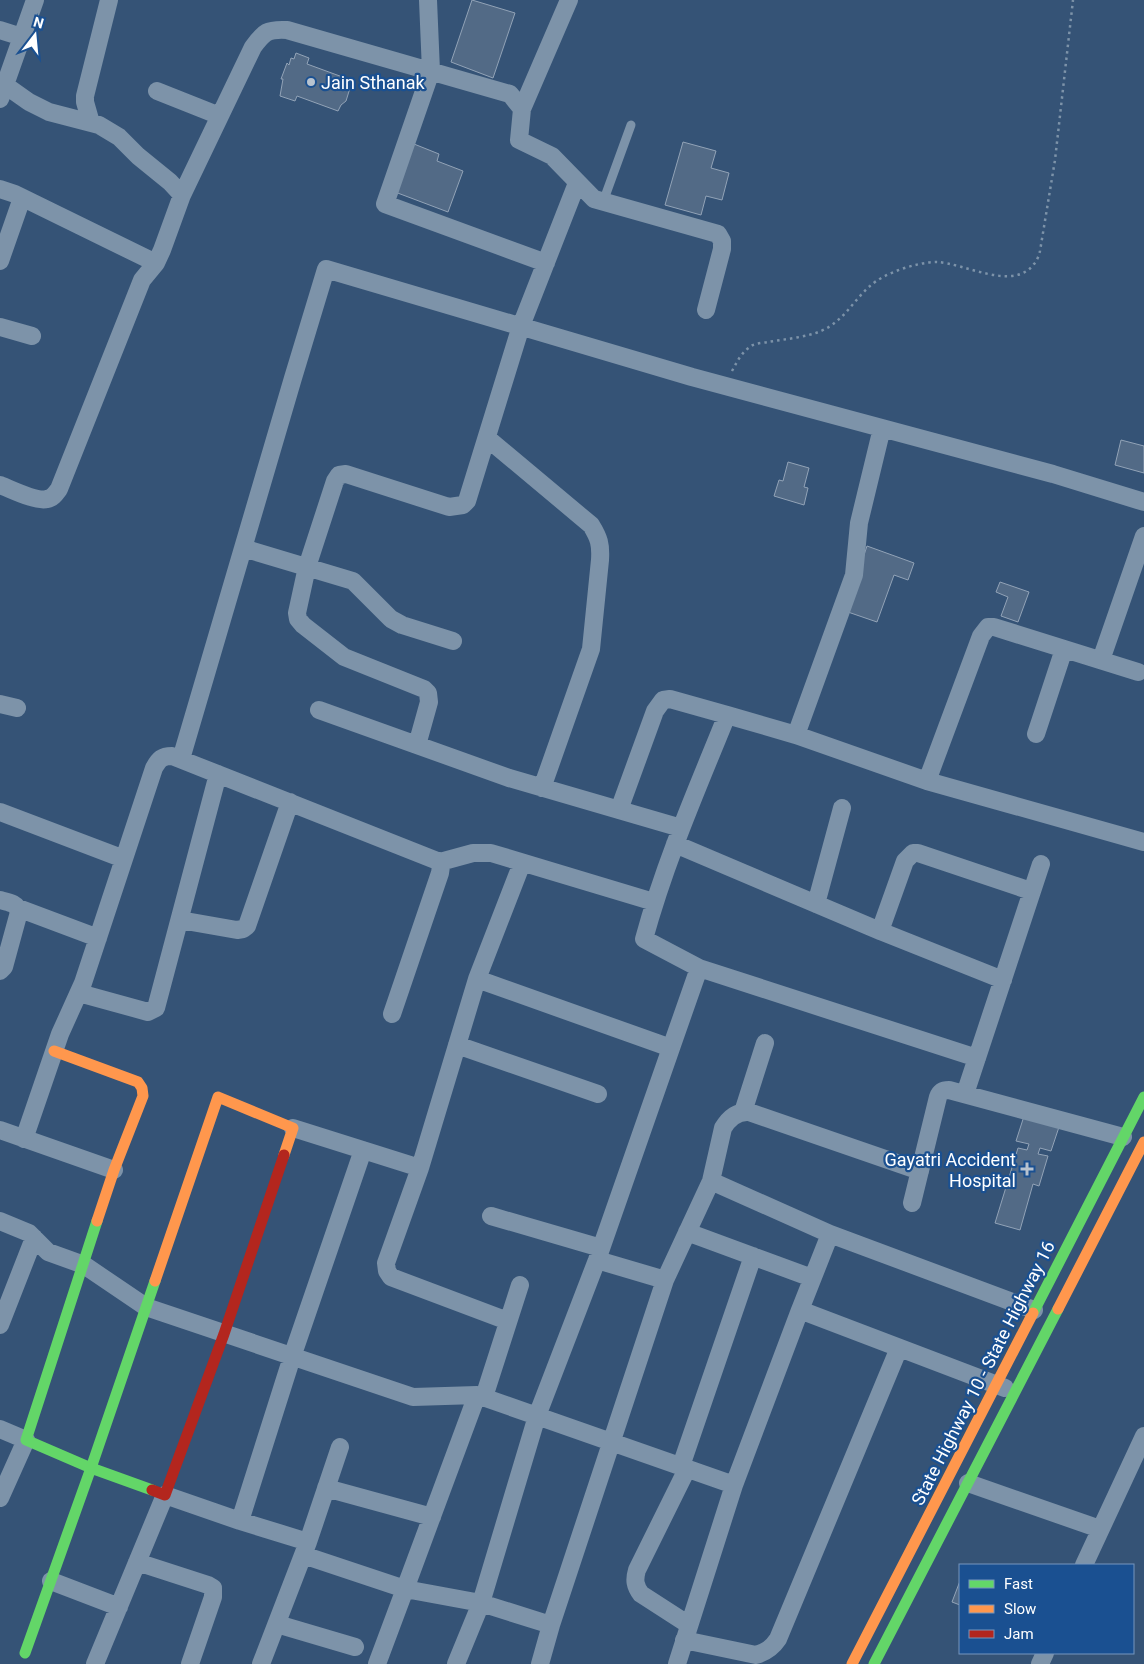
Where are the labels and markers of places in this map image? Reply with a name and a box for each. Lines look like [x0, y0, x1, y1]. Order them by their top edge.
place label: Jain Sthanak [321, 72, 426, 93]
marker: Jain Sthanak [305, 76, 317, 88]
place label: Gayatri Accident Hospital [885, 1149, 1016, 1191]
marker: Gayatri Accident Hospital [1020, 1162, 1034, 1176]

